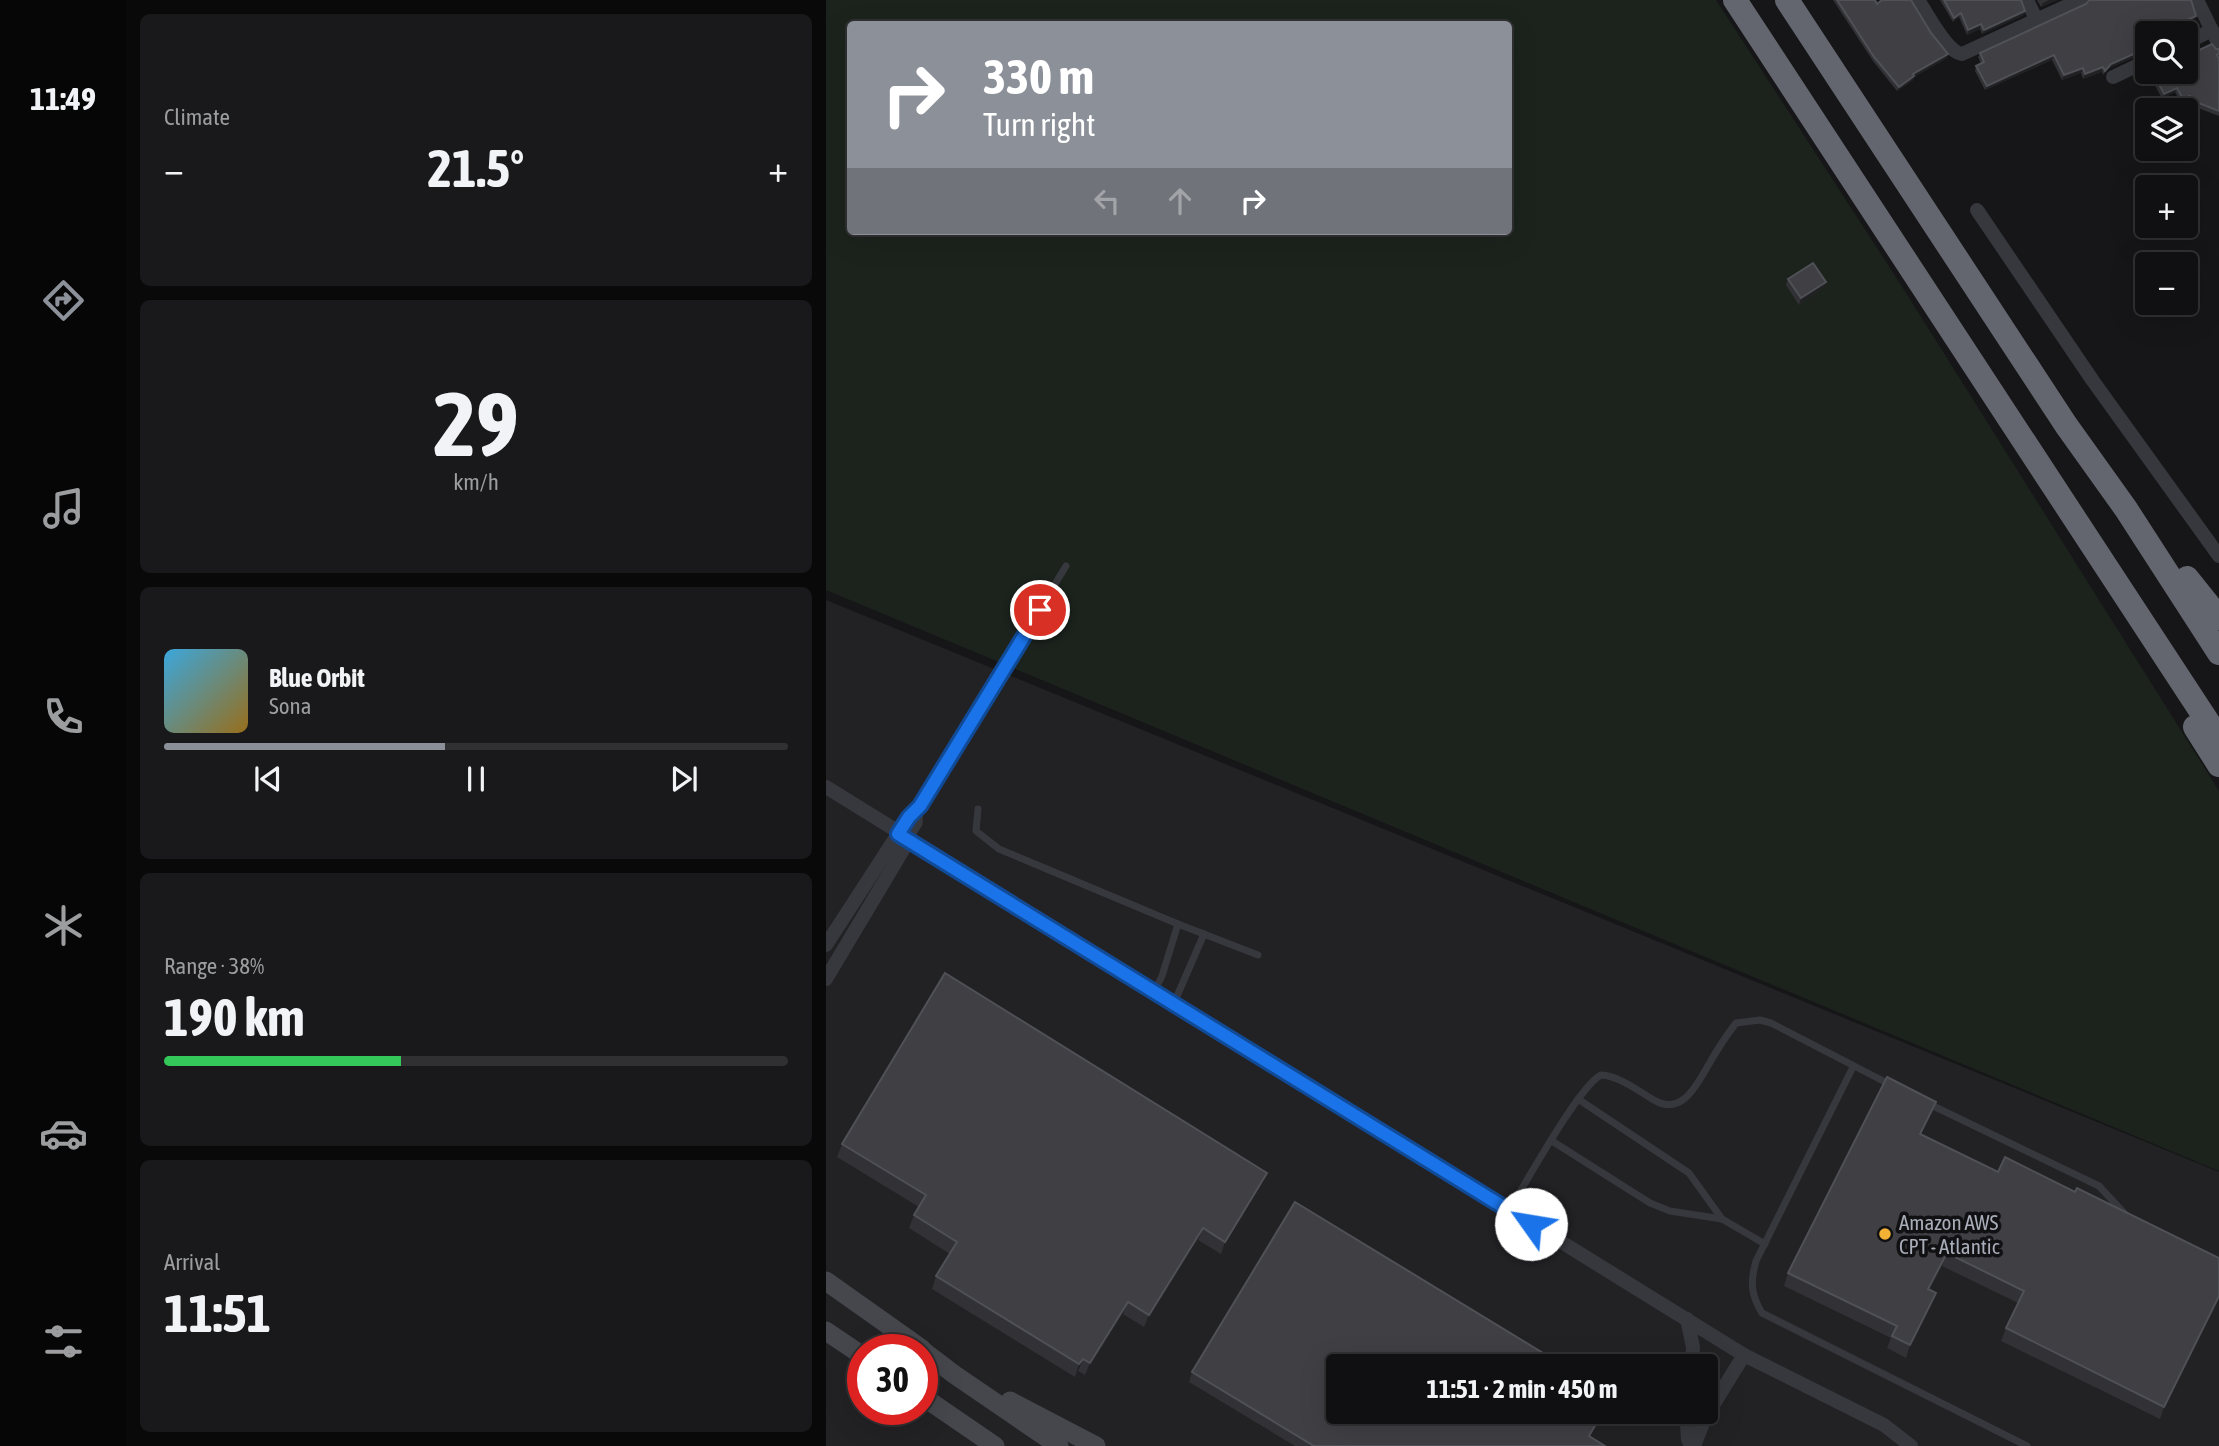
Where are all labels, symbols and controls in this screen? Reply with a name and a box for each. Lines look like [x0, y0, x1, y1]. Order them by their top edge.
map controls [2135, 21, 2198, 315]
button: search [2135, 21, 2198, 84]
text: 330 m [983, 48, 1094, 104]
icon: right [868, 49, 959, 140]
text: 11:49 [30, 80, 96, 117]
button: layers [2135, 98, 2198, 161]
text: Climate [164, 104, 230, 130]
text: Turn right [983, 106, 1096, 143]
text: 21.5° [428, 138, 524, 198]
text: − [164, 147, 184, 190]
text: + [768, 147, 788, 190]
button: + [2135, 175, 2198, 238]
icon: left [1088, 182, 1126, 220]
icon: ahead [1161, 182, 1199, 220]
icon: right [1234, 182, 1272, 220]
button: − [2135, 252, 2198, 315]
icon: directions [39, 276, 88, 325]
text: 29 [433, 371, 519, 475]
text: km/h [453, 469, 499, 495]
icon: music [39, 484, 88, 533]
pin [1010, 580, 1070, 640]
icon: arrive [1021, 591, 1059, 629]
text: Blue Orbit [269, 663, 365, 693]
icon: phone [39, 692, 88, 741]
text: Sona [269, 693, 311, 719]
icon: previous [249, 760, 287, 798]
icon: pause [457, 760, 495, 798]
icon: next [665, 760, 703, 798]
icon: climate [39, 901, 88, 950]
text: Range · 38% [164, 953, 264, 979]
text: 190 km [164, 987, 305, 1047]
icon: car [39, 1109, 88, 1158]
position arrow [1494, 1187, 1568, 1261]
place label: Amazon AWS CPT - Atlantic [1899, 1210, 2000, 1258]
marker: Amazon AWS CPT - Atlantic [1877, 1226, 1893, 1242]
text: Arrival [164, 1249, 220, 1275]
text: 11:51 [164, 1283, 271, 1343]
icon: filters [39, 1317, 88, 1366]
speed limit sign: 30 [847, 1334, 938, 1425]
text: 11:51 · 2 min · 450 m [1427, 1374, 1617, 1404]

